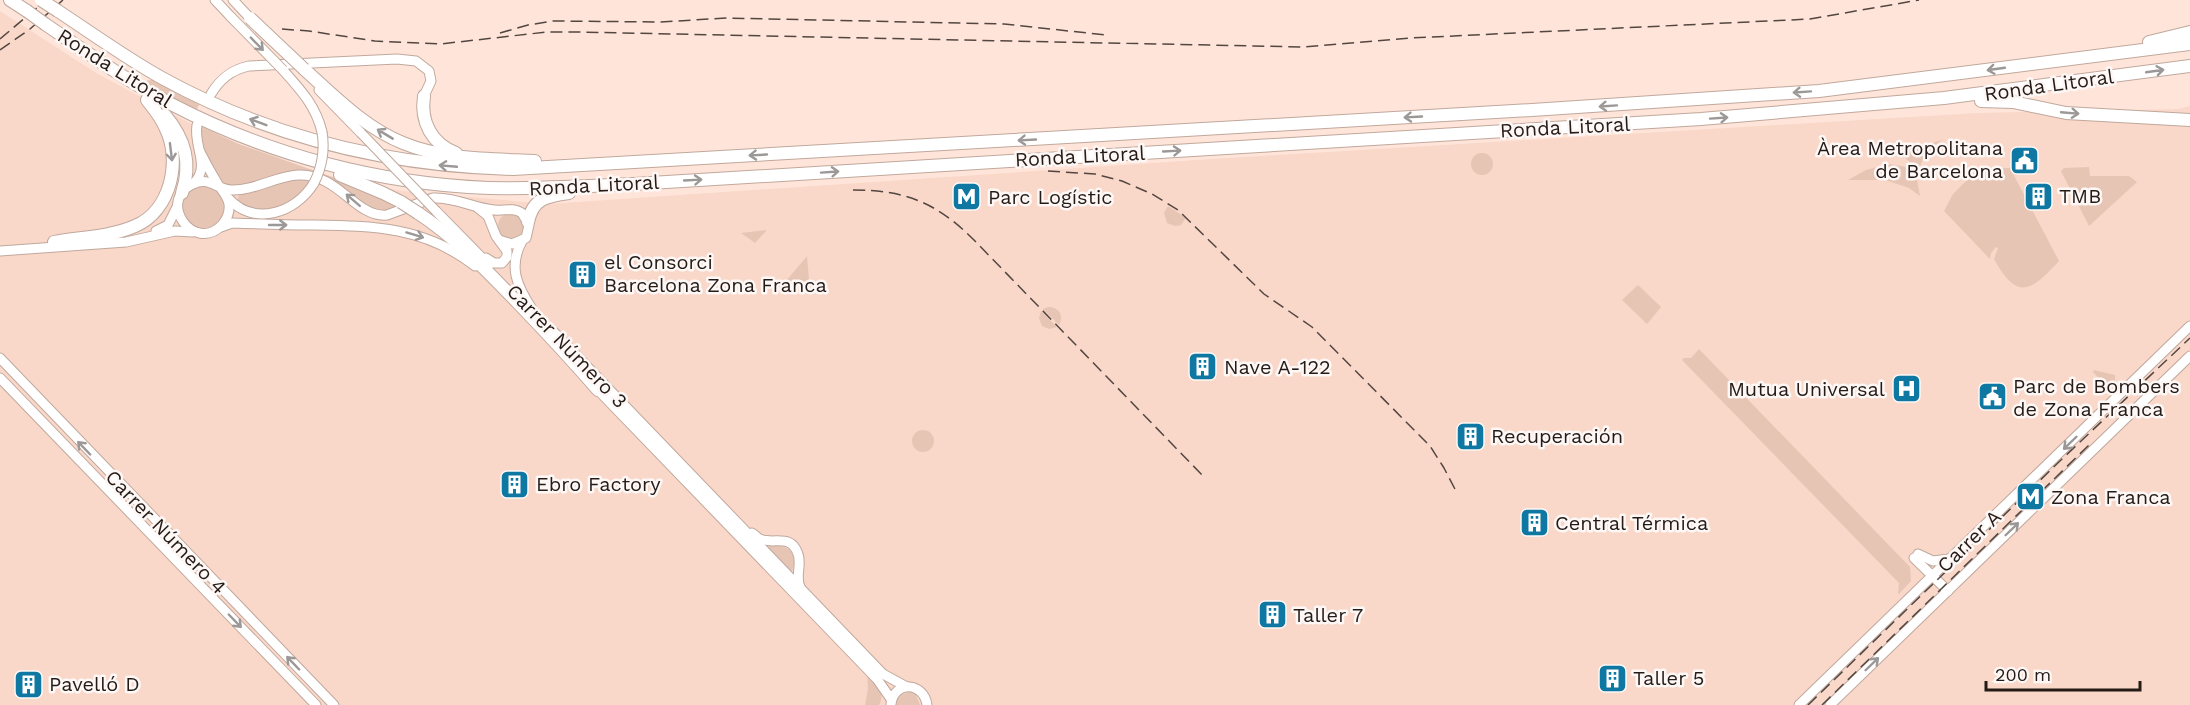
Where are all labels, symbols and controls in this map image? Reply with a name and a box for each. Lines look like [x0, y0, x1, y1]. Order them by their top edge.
street label: Ronda Litoral [53, 23, 177, 113]
one-way arrow [250, 36, 264, 51]
street label: Ronda Litoral [1983, 64, 2115, 106]
one-way arrow [1987, 64, 2006, 75]
one-way arrow [2144, 65, 2164, 76]
one-way arrow [1793, 87, 1813, 98]
one-way arrow [1598, 100, 1618, 111]
one-way arrow [2060, 107, 2080, 118]
one-way arrow [1404, 112, 1424, 123]
street label: Ronda Litoral [1499, 112, 1631, 142]
one-way arrow [1709, 112, 1729, 123]
one-way arrow [249, 116, 268, 127]
one-way arrow [377, 128, 394, 140]
one-way arrow [1018, 135, 1038, 146]
place label: Àrea Metropolitana de Barcelona [1817, 136, 2003, 183]
street label: Ronda Litoral [1014, 141, 1146, 171]
one-way arrow [166, 142, 177, 162]
public building icon: Àrea Metropolitana de Barcelona [2008, 144, 2040, 176]
one-way arrow [1161, 145, 1181, 156]
one-way arrow [749, 150, 769, 161]
one-way arrow [438, 160, 458, 171]
one-way arrow [820, 166, 840, 177]
street label: Ronda Litoral [528, 170, 660, 200]
one-way arrow [682, 175, 702, 186]
building icon: TMB [2022, 180, 2054, 212]
metro station icon: Parc Logístic [951, 181, 983, 213]
place label: TMB [2059, 184, 2101, 208]
place label: Parc Logístic [988, 185, 1112, 209]
one-way arrow [346, 193, 361, 207]
one-way arrow [268, 219, 288, 231]
one-way arrow [405, 230, 424, 241]
place label: el Consorci Barcelona Zona Franca [604, 250, 827, 297]
building icon: el Consorci Barcelona Zona Franca [567, 258, 599, 290]
street label: Carrer Número 3 [502, 279, 632, 413]
building icon: Nave A-122 [1187, 351, 1219, 383]
place label: Nave A-122 [1224, 355, 1331, 379]
hospital icon: Mutua Universal [1890, 373, 1922, 405]
place label: Parc de Bombers de Zona Franca [2013, 374, 2180, 421]
place label: Mutua Universal [1728, 377, 1885, 401]
public building icon: Parc de Bombers de Zona Franca [1976, 381, 2008, 413]
building icon: Recuperación [1454, 420, 1486, 452]
place label: Recuperación [1491, 424, 1623, 448]
one-way arrow [2063, 435, 2078, 450]
one-way arrow [77, 440, 92, 455]
street label: Carrer Número 4 [101, 465, 231, 599]
building icon: Ebro Factory [499, 468, 531, 500]
place label: Ebro Factory [536, 472, 661, 496]
metro station icon: Zona Franca [2014, 481, 2046, 513]
place label: Zona Franca [2051, 485, 2171, 509]
street label: Carrer A [1932, 505, 2006, 577]
building icon: Central Térmica [1518, 507, 1550, 539]
place label: Central Térmica [1555, 511, 1708, 535]
one-way arrow [2004, 521, 2019, 536]
building icon: Taller 7 [1256, 599, 1288, 631]
place label: Taller 7 [1293, 603, 1363, 627]
one-way arrow [227, 614, 242, 629]
scale bar [1986, 654, 2140, 692]
one-way arrow [287, 656, 301, 671]
one-way arrow [1864, 657, 1879, 672]
building icon: Taller 5 [1596, 662, 1628, 694]
text: 200 m [1995, 664, 2051, 685]
place label: Taller 5 [1633, 666, 1704, 690]
building icon: Pavelló D [12, 668, 44, 700]
place label: Pavelló D [49, 672, 140, 696]

